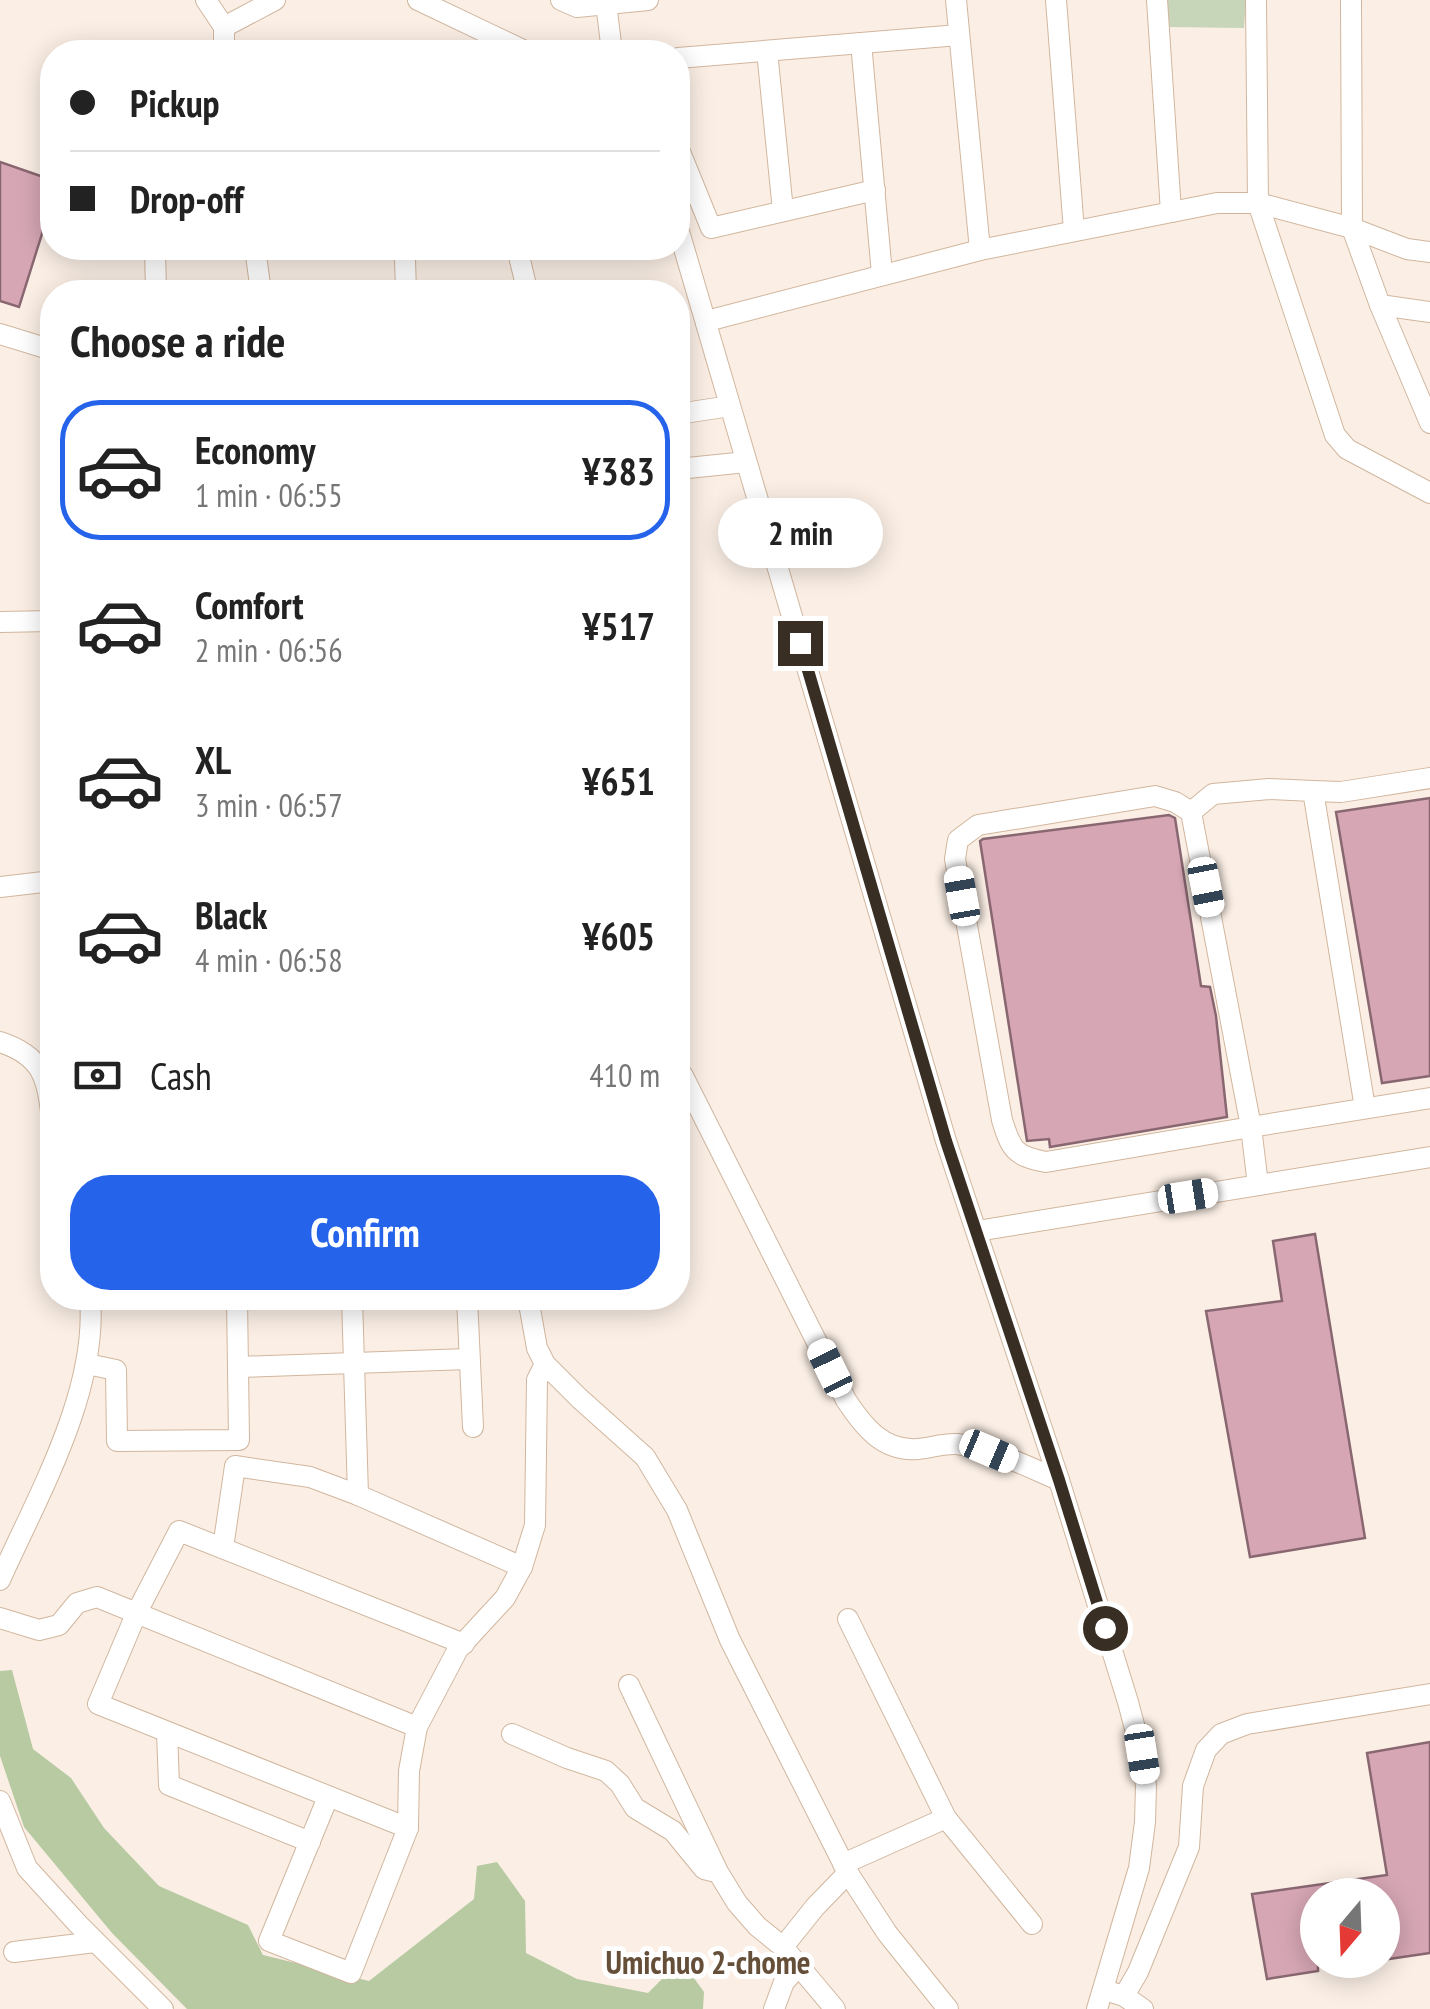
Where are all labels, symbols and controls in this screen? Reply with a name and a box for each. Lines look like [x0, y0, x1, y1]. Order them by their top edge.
text: Pickup [130, 78, 220, 127]
text: Drop-off [130, 174, 244, 223]
text: Choose a ride [70, 311, 285, 369]
icon: car [75, 425, 165, 515]
text: Economy [195, 425, 315, 474]
text: ¥383 [582, 446, 655, 495]
text: 1 min · 06:55 [195, 474, 343, 516]
callout: 2 min [718, 498, 882, 568]
text: 2 min [768, 512, 833, 554]
icon: car [75, 580, 165, 670]
text: Comfort [195, 580, 304, 629]
text: ¥517 [582, 601, 655, 650]
route end [778, 621, 823, 666]
text: 2 min · 06:56 [195, 629, 343, 671]
icon: car [75, 735, 165, 825]
text: XL [195, 735, 231, 784]
text: ¥651 [582, 756, 655, 805]
text: 3 min · 06:57 [195, 784, 343, 826]
car [1186, 855, 1226, 919]
car [942, 864, 982, 928]
icon: car [75, 890, 165, 980]
text: Black [195, 890, 268, 939]
text: ¥605 [582, 911, 655, 960]
text: 4 min · 06:58 [195, 939, 343, 981]
icon: cash [70, 1048, 125, 1103]
text: Cash [150, 1051, 212, 1100]
text: 410 m [589, 1054, 660, 1096]
button: Confirm [70, 1175, 660, 1290]
car [1156, 1176, 1220, 1216]
car [803, 1334, 857, 1402]
car [956, 1425, 1022, 1477]
route start [1083, 1606, 1128, 1651]
car [1122, 1722, 1162, 1786]
north arrow [1300, 1878, 1400, 1978]
map controls [1300, 1878, 1400, 1978]
district label: Umichuo 2-chome [605, 1941, 811, 1983]

